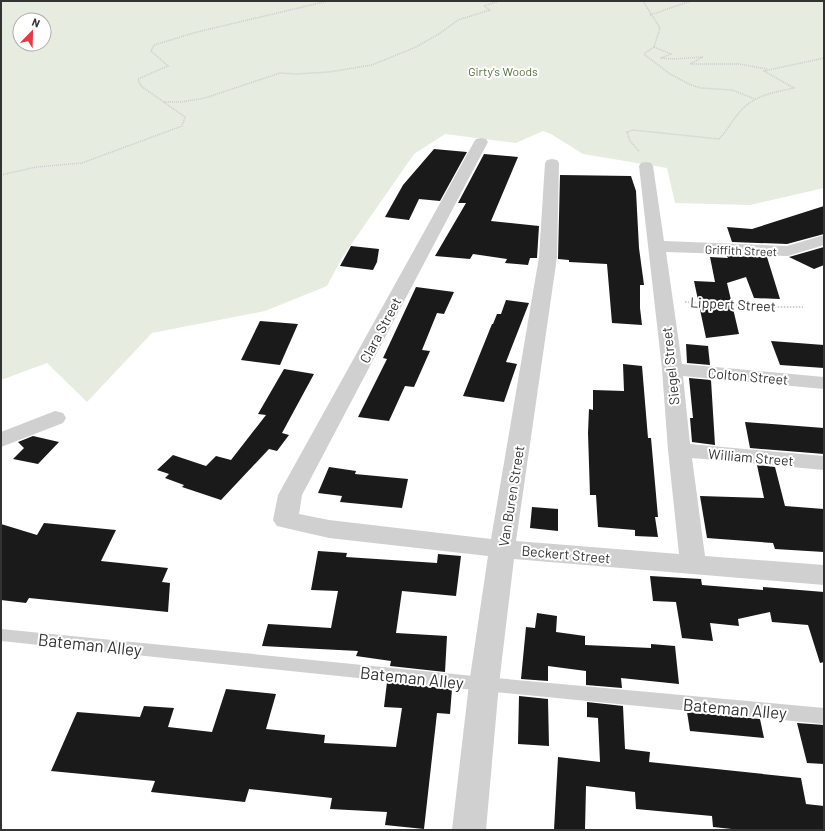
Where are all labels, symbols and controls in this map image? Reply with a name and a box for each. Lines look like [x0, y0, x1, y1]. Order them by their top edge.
north arrow [12, 12, 52, 52]
text: N [30, 15, 42, 30]
park label: Girty's Woods [468, 64, 538, 78]
street label: Griffith Street [705, 242, 777, 258]
street label: Lippert Street [690, 293, 776, 315]
street label: Clara Street [356, 294, 404, 366]
street label: Siegel Street [657, 326, 683, 406]
street label: Colton Street [707, 364, 789, 388]
street label: Van Buren Street [495, 444, 527, 548]
street label: William Street [708, 445, 794, 469]
street label: Beckert Street [521, 542, 611, 566]
street label: Bateman Alley [37, 629, 143, 659]
street label: Bateman Alley [359, 662, 465, 692]
street label: Bateman Alley [682, 693, 788, 723]

